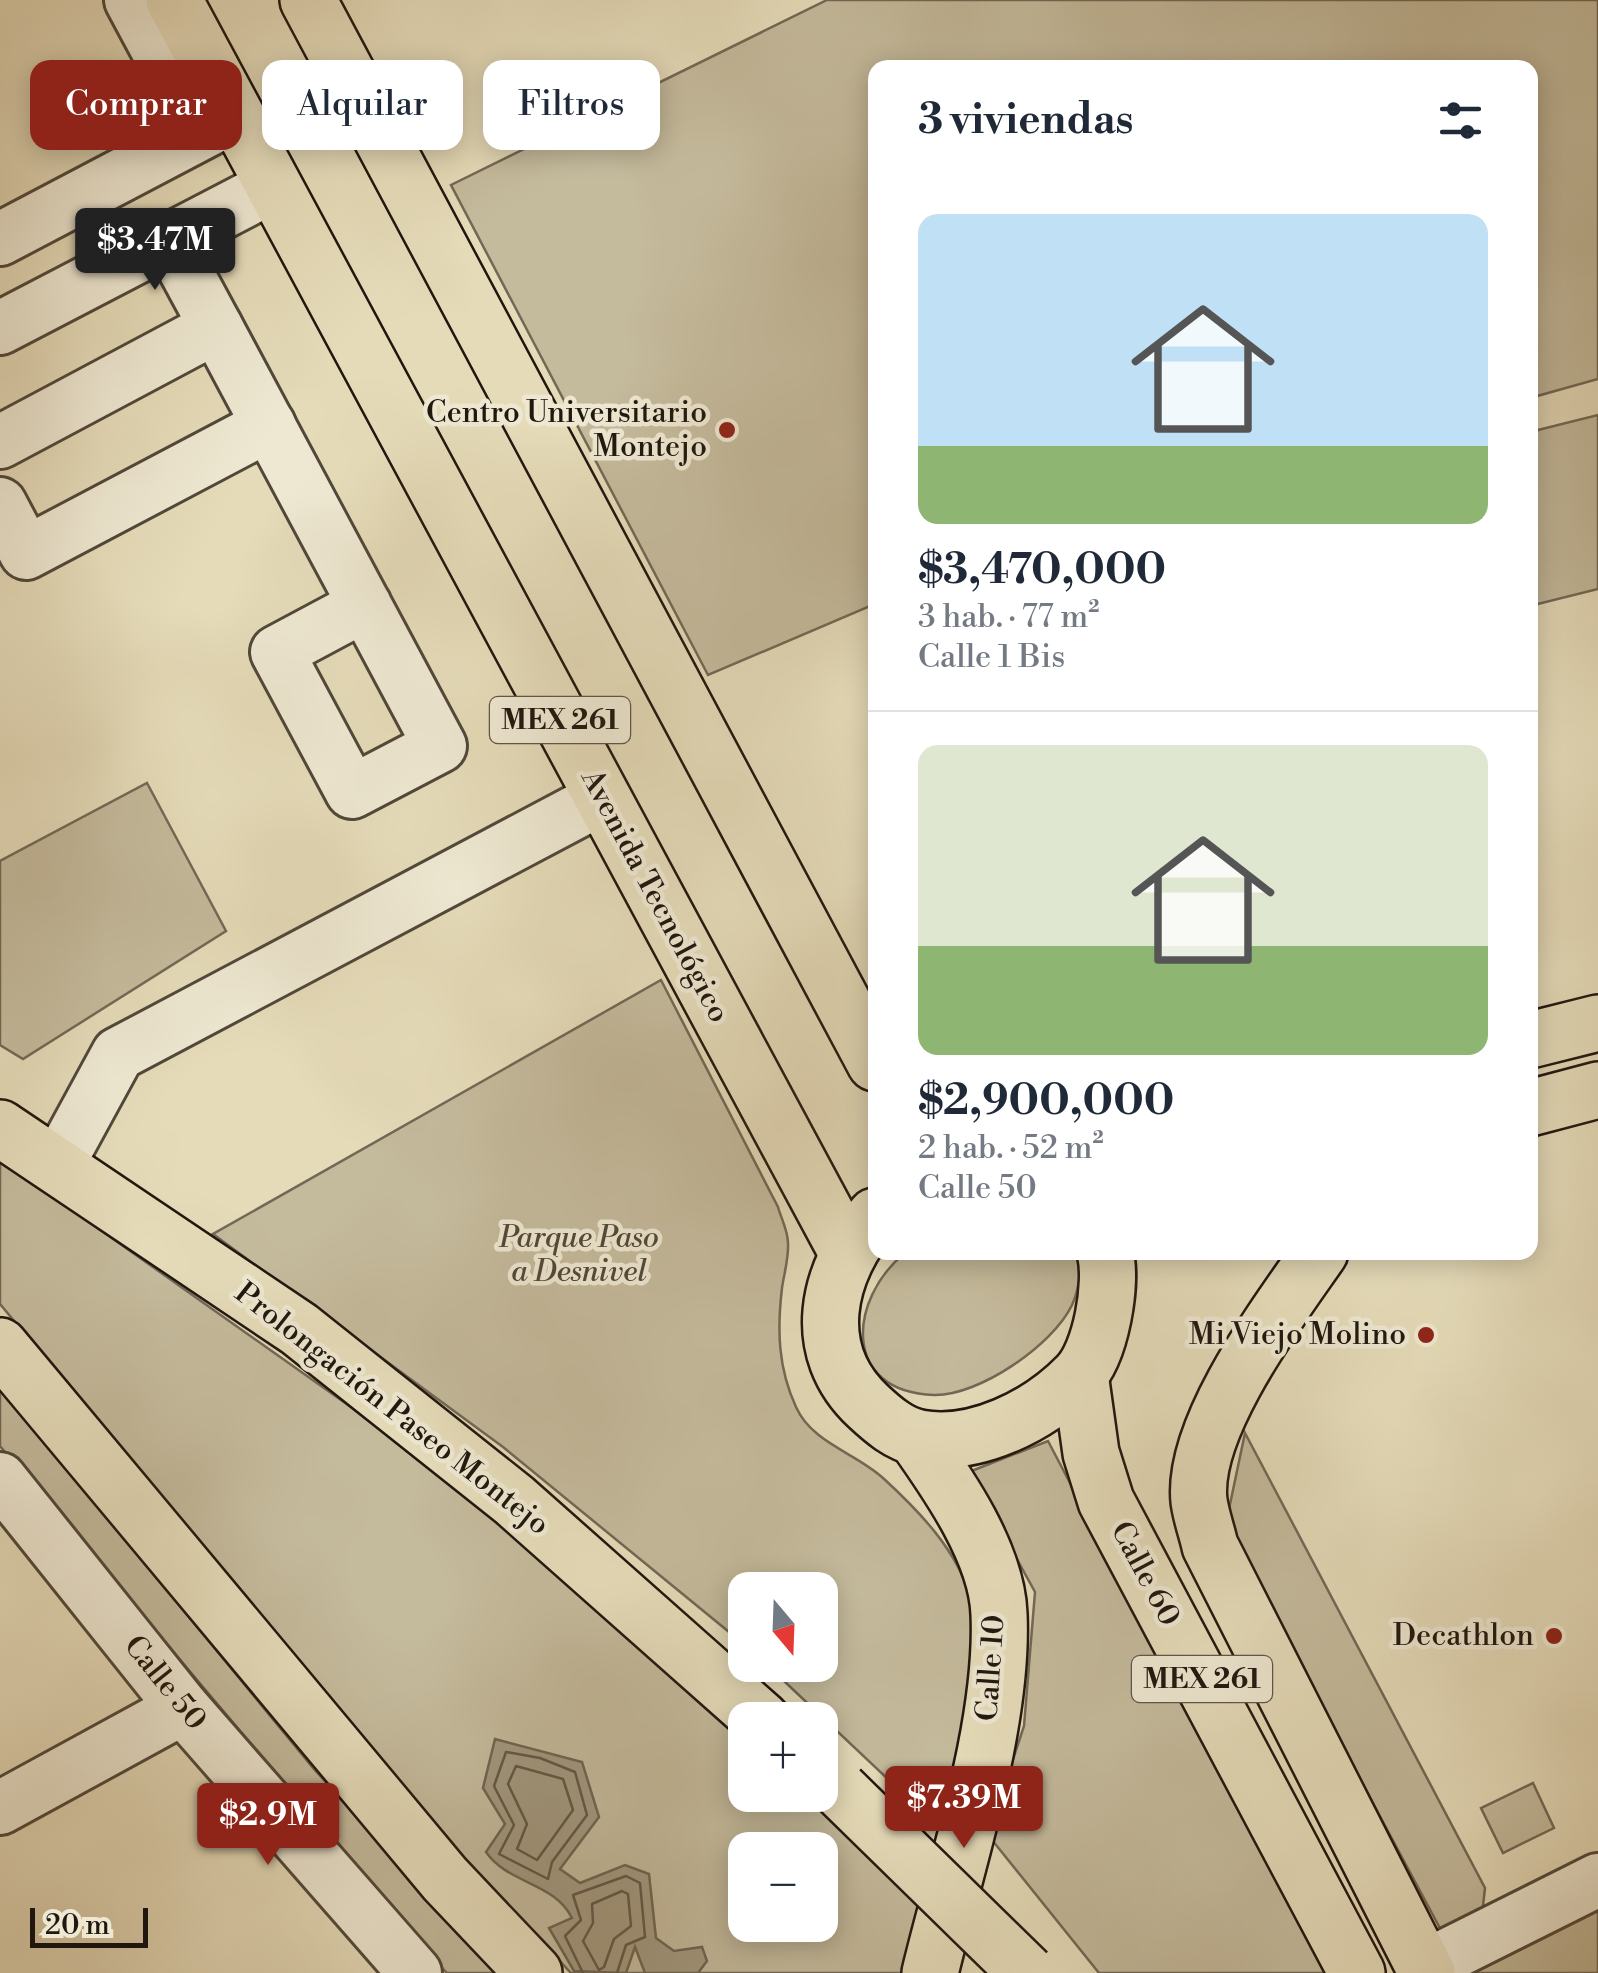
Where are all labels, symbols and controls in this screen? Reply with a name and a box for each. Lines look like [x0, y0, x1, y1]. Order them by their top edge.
chip: Comprar [30, 60, 242, 150]
chip: Alquilar [262, 60, 463, 150]
chip: Filtros [483, 60, 660, 150]
icon: filters [1433, 93, 1488, 148]
text: 3 viviendas [918, 94, 1134, 147]
pin: $3.47M [74, 208, 236, 293]
text: $3.47M [97, 220, 213, 260]
icon: home [1113, 279, 1293, 459]
place label: Centro Universitario Montejo [426, 394, 707, 466]
marker: Centro Universitario Montejo [716, 419, 738, 441]
text: $3,470,000 [918, 544, 1166, 597]
text: 3 hab. · 77 m² [918, 597, 1100, 637]
text: Calle 1 Bis [918, 637, 1065, 677]
road number: MEX 261 [490, 697, 630, 743]
street label: Avenida Tecnológico [572, 762, 738, 1029]
icon: home [1113, 810, 1293, 990]
text: $2,900,000 [918, 1075, 1174, 1128]
text: 2 hab. · 52 m² [918, 1128, 1104, 1168]
text: Calle 50 [918, 1168, 1037, 1208]
park label: Parque Paso a Desnivel [498, 1219, 659, 1291]
street label: Prolongación Paseo Montejo [227, 1274, 557, 1544]
place label: Mi Viejo Molino [1189, 1316, 1406, 1354]
marker: Mi Viejo Molino [1415, 1324, 1437, 1346]
street label: Calle 60 [1102, 1515, 1188, 1633]
north arrow [728, 1572, 838, 1682]
map controls [728, 1572, 838, 1942]
street label: Calle 10 [968, 1613, 1014, 1723]
place label: Decathlon [1393, 1617, 1534, 1655]
marker: Decathlon [1543, 1625, 1565, 1647]
street label: Calle 50 [115, 1628, 215, 1738]
road number: MEX 261 [1132, 1656, 1272, 1702]
button: + [728, 1702, 838, 1812]
pin: $7.39M [883, 1766, 1045, 1851]
text: $7.39M [907, 1778, 1021, 1818]
pin: $2.9M [198, 1783, 338, 1868]
text: $2.9M [219, 1795, 317, 1835]
button: − [728, 1832, 838, 1942]
scale bar [30, 1903, 148, 1948]
text: 20 m [45, 1908, 110, 1943]

